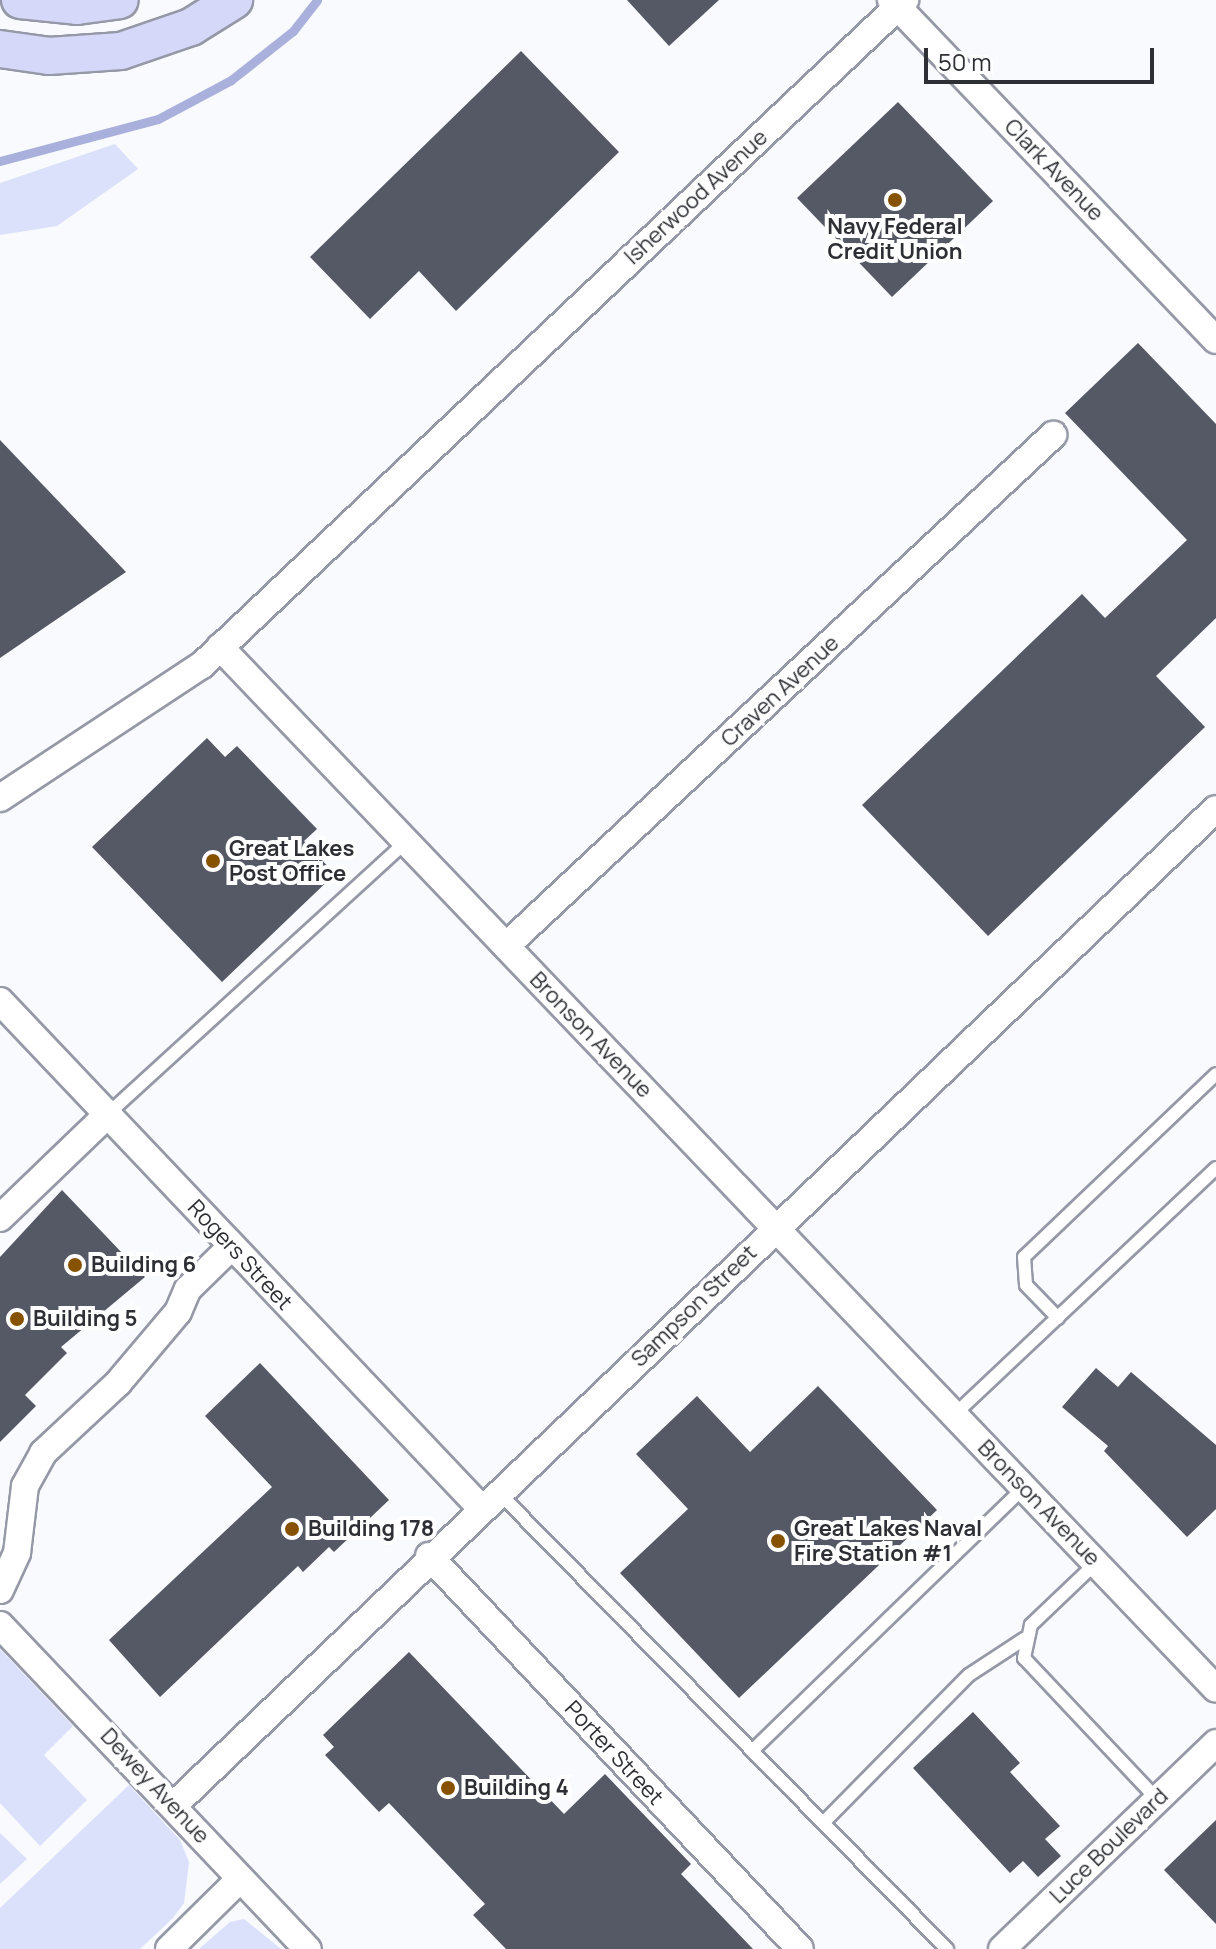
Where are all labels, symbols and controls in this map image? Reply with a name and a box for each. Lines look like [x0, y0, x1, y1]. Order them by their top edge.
scale bar [928, 32, 1158, 82]
text: 50 m [938, 45, 992, 78]
street label: Clark Avenue [999, 113, 1109, 227]
street label: Isherwood Avenue [619, 124, 773, 270]
marker: Navy Federal Credit Union [886, 191, 904, 209]
place label: Navy Federal Credit Union [827, 213, 963, 264]
street label: Craven Avenue [716, 630, 844, 752]
place label: Great Lakes Post Office [229, 835, 354, 886]
marker: Great Lakes Post Office [204, 852, 222, 870]
street label: Bronson Avenue [524, 967, 658, 1103]
street label: Rogers Street [182, 1195, 298, 1315]
street label: Sampson Street [626, 1240, 762, 1372]
place label: Building 6 [91, 1252, 196, 1278]
marker: Building 6 [66, 1256, 84, 1274]
place label: Building 5 [33, 1306, 137, 1332]
marker: Building 5 [8, 1310, 26, 1328]
street label: Bronson Avenue [972, 1435, 1106, 1571]
place label: Great Lakes Naval Fire Station #1 [794, 1515, 982, 1566]
place label: Building 178 [308, 1516, 434, 1542]
marker: Building 178 [283, 1520, 301, 1538]
marker: Great Lakes Naval Fire Station #1 [769, 1532, 787, 1550]
street label: Porter Street [559, 1696, 669, 1810]
street label: Dewey Avenue [95, 1723, 215, 1849]
place label: Building 4 [464, 1775, 569, 1801]
marker: Building 4 [439, 1779, 457, 1797]
street label: Luce Boulevard [1044, 1783, 1174, 1909]

